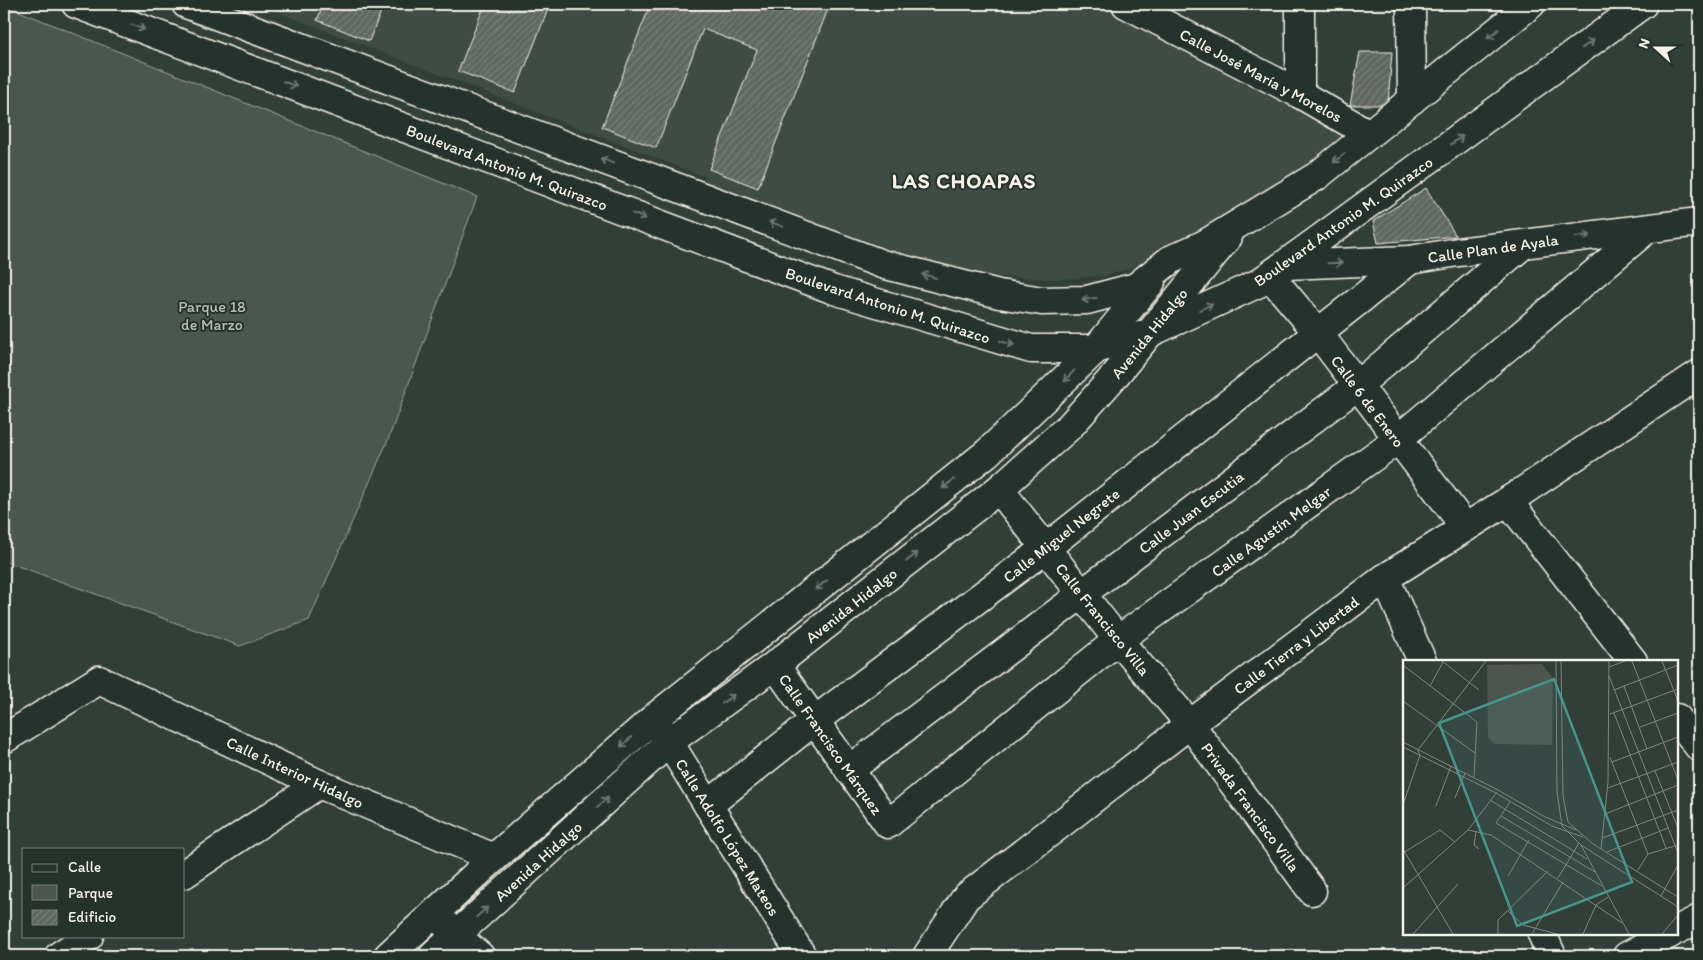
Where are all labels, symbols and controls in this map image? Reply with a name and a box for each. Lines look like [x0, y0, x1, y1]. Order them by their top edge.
north arrow [1630, 22, 1680, 72]
one-way arrow [130, 23, 146, 32]
street label: Calle José María y Morelos [1176, 25, 1345, 126]
one-way arrow [1487, 29, 1500, 40]
text: N [1635, 36, 1654, 51]
one-way arrow [1581, 38, 1594, 49]
one-way arrow [282, 80, 298, 89]
street label: Boulevard Antonio M. Quirazco [403, 120, 610, 215]
one-way arrow [1450, 134, 1463, 145]
street label: Boulevard Antonio M. Quirazco [1250, 152, 1436, 291]
one-way arrow [1333, 153, 1346, 164]
one-way arrow [600, 156, 615, 165]
district label: LAS CHOAPAS [892, 168, 1036, 193]
one-way arrow [630, 212, 646, 221]
one-way arrow [768, 219, 784, 228]
street label: Calle Plan de Ayala [1426, 230, 1560, 267]
one-way arrow [1575, 231, 1591, 241]
one-way arrow [1326, 259, 1342, 268]
street label: Boulevard Antonio M. Quirazco [783, 263, 993, 348]
one-way arrow [922, 271, 938, 280]
street label: Avenida Hidalgo [1107, 284, 1192, 382]
one-way arrow [1081, 294, 1097, 304]
park label: Parque 18 de Marzo [178, 297, 246, 334]
one-way arrow [1198, 302, 1213, 311]
one-way arrow [999, 338, 1015, 348]
street label: Calle 6 de Enero [1327, 351, 1408, 451]
one-way arrow [1063, 370, 1075, 382]
street label: Calle Juan Escutia [1135, 466, 1248, 558]
one-way arrow [941, 479, 955, 489]
street label: Calle Agustín Melgar [1208, 481, 1335, 581]
street label: Calle Miguel Negrete [999, 484, 1123, 587]
one-way arrow [905, 552, 918, 563]
street label: Calle Francisco Villa [1051, 559, 1154, 680]
street label: Avenida Hidalgo [802, 564, 901, 647]
one-way arrow [815, 580, 828, 591]
street label: Calle Tierra y Libertad [1230, 592, 1363, 699]
inset map [1403, 660, 1678, 935]
street label: Calle Francisco Márquez [775, 670, 887, 819]
one-way arrow [721, 694, 735, 704]
street label: Calle Interior Hidalgo [223, 732, 366, 813]
one-way arrow [620, 736, 633, 748]
street label: Privada Francisco Villa [1197, 739, 1304, 876]
street label: Calle Adolfo López Mateos [671, 755, 784, 919]
one-way arrow [596, 797, 609, 808]
street label: Avenida Hidalgo [491, 817, 586, 906]
legend [22, 848, 185, 938]
text: Calle [68, 858, 101, 876]
text: Parque [68, 884, 113, 902]
one-way arrow [476, 906, 489, 918]
text: Edificio [68, 908, 116, 926]

